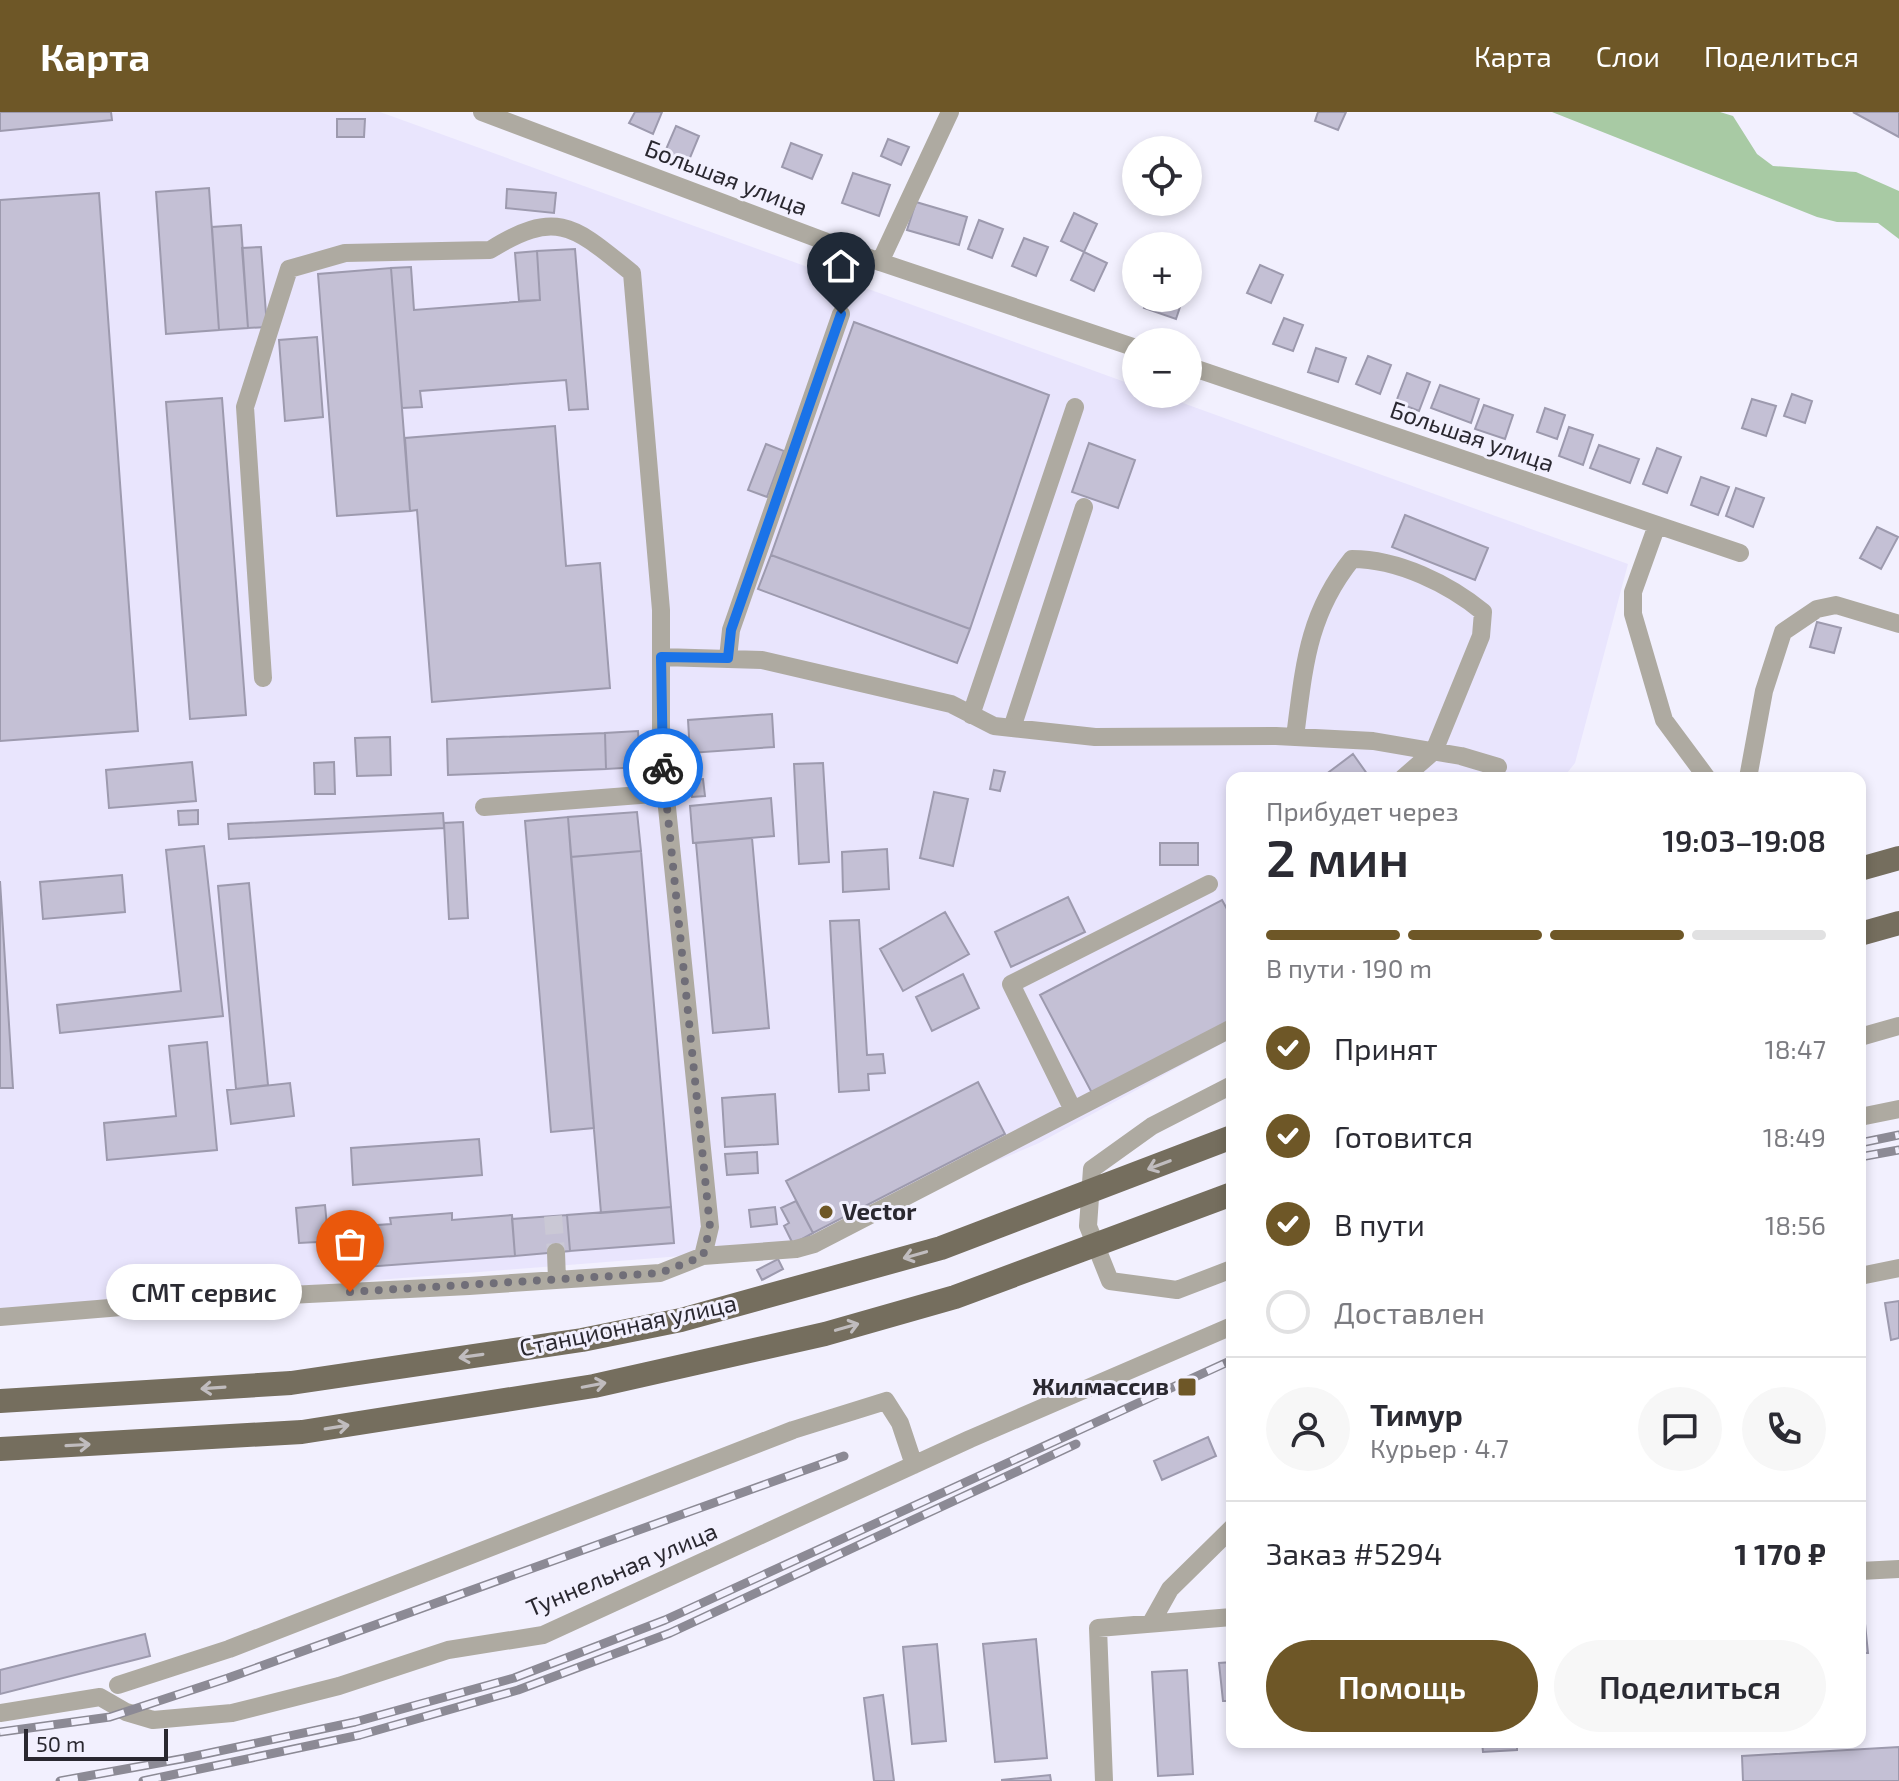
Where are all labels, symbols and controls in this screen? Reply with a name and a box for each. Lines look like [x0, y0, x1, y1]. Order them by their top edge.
text: Карта [40, 33, 150, 79]
text: Карта [1474, 39, 1552, 73]
text: Слои [1596, 39, 1660, 73]
text: Поделиться [1704, 39, 1859, 73]
street label: Большая улица [641, 132, 812, 222]
map controls [1122, 136, 1202, 408]
button: locate [1122, 136, 1202, 216]
pin [807, 232, 875, 314]
button: + [1122, 232, 1202, 312]
icon: home [819, 244, 863, 288]
button: − [1122, 328, 1202, 408]
street label: Большая улица [1386, 394, 1558, 478]
courier [623, 728, 703, 808]
icon: bike [641, 746, 685, 790]
text: Прибудет через [1266, 795, 1459, 826]
text: 19:03–19:08 [1662, 822, 1826, 858]
text: 2 мин [1266, 825, 1409, 887]
text: В пути · 190 m [1266, 952, 1432, 983]
icon: check [1266, 1026, 1310, 1070]
text: Принят [1334, 1030, 1438, 1066]
text: 18:47 [1764, 1033, 1826, 1064]
icon: check [1266, 1114, 1310, 1158]
text: Готовится [1334, 1118, 1473, 1154]
text: 18:49 [1763, 1121, 1826, 1152]
one-way arrow [1147, 1159, 1172, 1173]
place label: Vector [842, 1196, 917, 1225]
icon: check [1266, 1202, 1310, 1246]
marker: Vector [817, 1203, 835, 1221]
text: В пути [1334, 1206, 1425, 1242]
text: 18:56 [1765, 1209, 1826, 1240]
pin [316, 1210, 384, 1292]
icon: bag [328, 1222, 372, 1266]
one-way arrow [903, 1249, 929, 1264]
callout: СМТ сервис [106, 1264, 302, 1320]
text: СМТ сервис [131, 1276, 277, 1307]
street label: Станционная улица [516, 1287, 739, 1363]
text: Доставлен [1334, 1294, 1485, 1330]
one-way arrow [834, 1319, 860, 1334]
one-way arrow [459, 1349, 485, 1364]
place label: Жилмассив [1032, 1371, 1169, 1400]
marker: Жилмассив [1176, 1376, 1198, 1398]
one-way arrow [581, 1377, 606, 1392]
one-way arrow [201, 1381, 227, 1396]
button: person [1266, 1387, 1350, 1471]
button: chat [1638, 1387, 1722, 1471]
button: phone [1742, 1387, 1826, 1471]
text: Тимур [1370, 1396, 1463, 1432]
one-way arrow [324, 1418, 349, 1433]
text: Курьер · 4.7 [1370, 1432, 1509, 1463]
one-way arrow [64, 1437, 91, 1452]
street label: Туннельная улица [522, 1515, 722, 1623]
text: Заказ #5294 [1266, 1535, 1442, 1571]
text: 1 170 ₽ [1735, 1535, 1826, 1571]
button: Помощь [1266, 1640, 1538, 1732]
button: Поделиться [1554, 1640, 1826, 1732]
scale bar [24, 1725, 168, 1761]
text: 50 m [36, 1730, 85, 1756]

